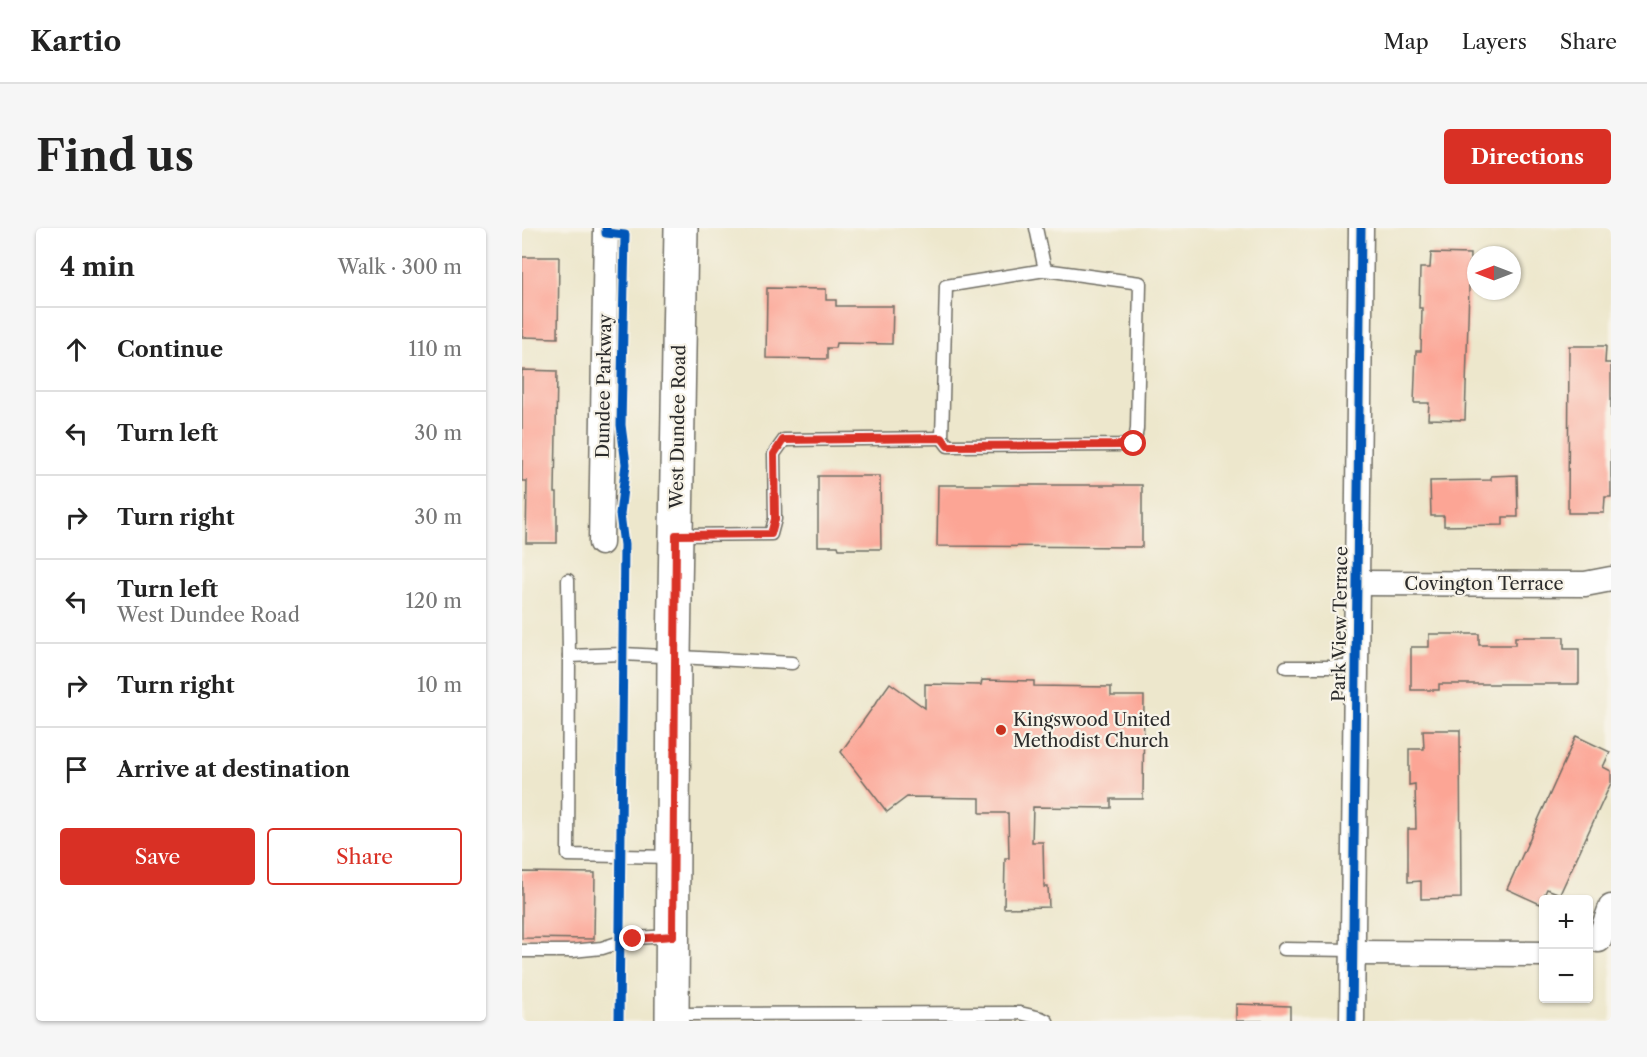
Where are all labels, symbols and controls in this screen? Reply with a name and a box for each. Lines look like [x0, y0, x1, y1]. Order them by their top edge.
text: Kartio [30, 24, 121, 58]
text: Map [1384, 29, 1429, 54]
text: Layers [1462, 29, 1527, 54]
text: Share [1560, 29, 1617, 54]
button: Directions [1444, 129, 1611, 184]
text: Find us [36, 130, 194, 182]
north arrow [1467, 246, 1521, 300]
text: 4 min [60, 251, 135, 283]
text: Walk · 300 m [338, 255, 462, 279]
street label: Dundee Parkway [592, 312, 616, 459]
icon: ahead [60, 333, 93, 366]
text: Continue [117, 336, 223, 363]
text: 110 m [409, 337, 462, 361]
street label: West Dundee Road [666, 345, 690, 510]
icon: left [60, 417, 93, 450]
text: Turn left [117, 420, 218, 447]
text: 30 m [414, 421, 462, 445]
route start [1120, 430, 1146, 456]
icon: right [60, 501, 93, 534]
text: Turn right [117, 504, 235, 531]
text: 30 m [414, 505, 462, 529]
street label: Park View Terrace [1328, 546, 1352, 702]
street label: Covington Terrace [1404, 573, 1564, 595]
text: Turn left [117, 576, 218, 603]
icon: left [60, 585, 93, 618]
text: 120 m [405, 589, 462, 613]
text: West Dundee Road [117, 603, 300, 627]
icon: right [60, 669, 93, 702]
text: Turn right [117, 672, 235, 699]
text: 10 m [417, 673, 462, 697]
place label: Kingswood United Methodist Church [1013, 709, 1171, 752]
marker: Kingswood United Methodist Church [994, 723, 1008, 737]
icon: arrive [60, 753, 93, 786]
text: Arrive at destination [117, 756, 350, 783]
button: Save [60, 828, 255, 885]
button: Share [267, 828, 462, 885]
map controls [1539, 895, 1593, 1003]
button: + [1539, 895, 1593, 949]
route end [619, 925, 645, 951]
button: − [1539, 949, 1593, 1003]

